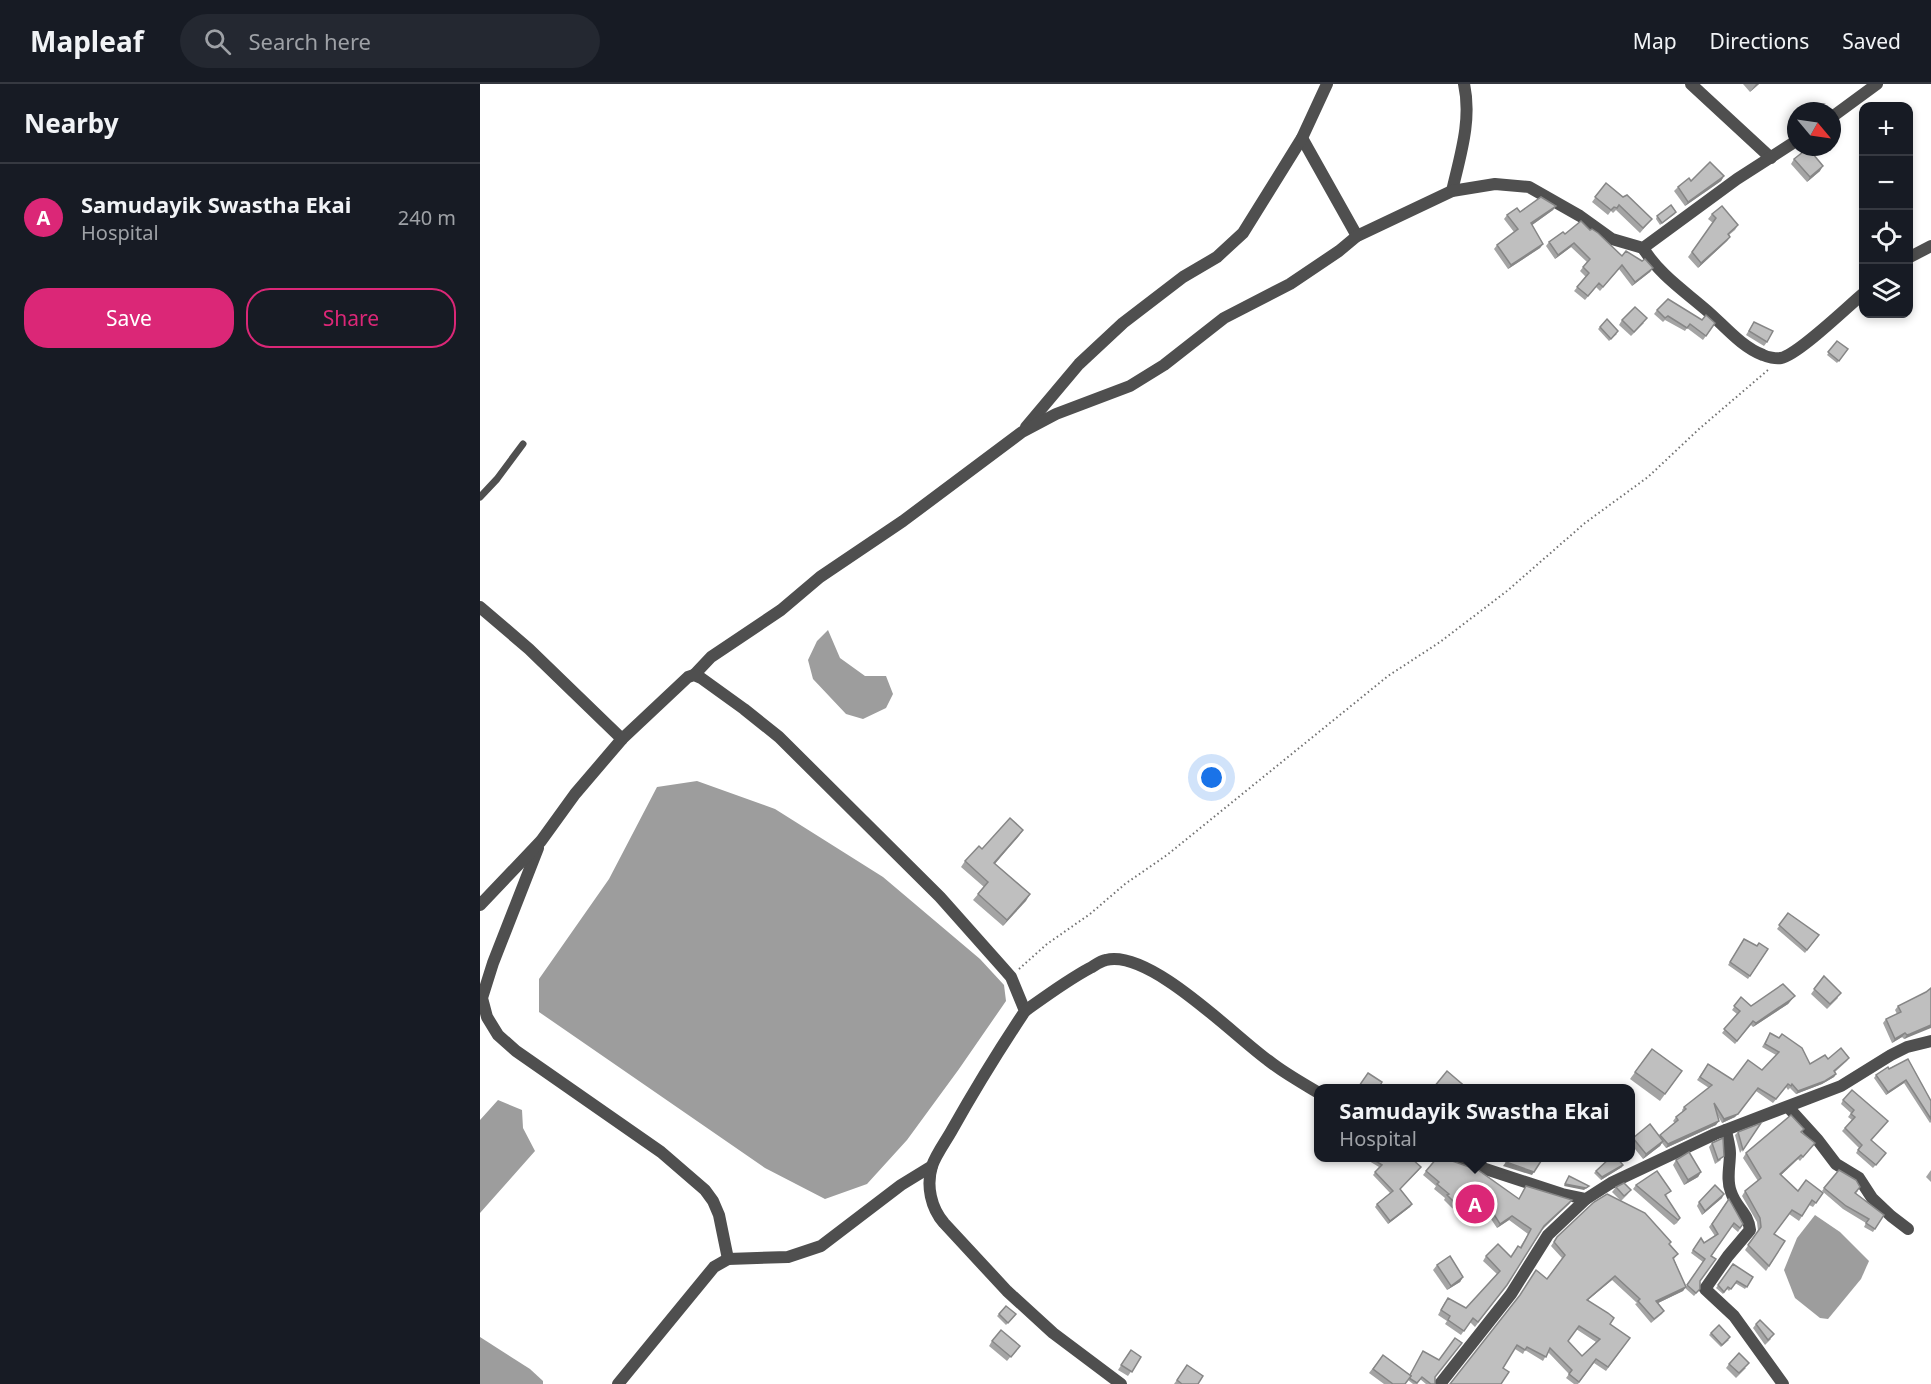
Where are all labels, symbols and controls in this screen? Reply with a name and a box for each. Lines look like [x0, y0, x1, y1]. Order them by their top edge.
search box [180, 14, 600, 68]
text: Mapleaf [30, 22, 144, 60]
icon: search [201, 25, 234, 58]
text: Search here [249, 26, 371, 56]
text: Map [1633, 27, 1677, 55]
text: Directions [1710, 27, 1809, 55]
text: Saved [1842, 27, 1901, 55]
north arrow [1787, 102, 1841, 156]
map controls [1859, 102, 1913, 318]
button: + [1859, 102, 1913, 156]
text: Nearby [24, 105, 119, 141]
button: − [1859, 156, 1913, 210]
text: Samudayik Swastha Ekai [81, 189, 351, 219]
text: A [37, 204, 50, 231]
text: 240 m [398, 204, 456, 231]
button: locate [1859, 210, 1913, 264]
text: Hospital [81, 219, 159, 246]
button: layers [1859, 264, 1913, 318]
button: Save [24, 288, 234, 348]
button: Share [246, 288, 456, 348]
your location [1197, 763, 1226, 792]
popup [1314, 1084, 1635, 1162]
text: Samudayik Swastha Ekai [1339, 1095, 1610, 1125]
text: Hospital [1339, 1125, 1417, 1152]
pin: A [1456, 1182, 1494, 1226]

